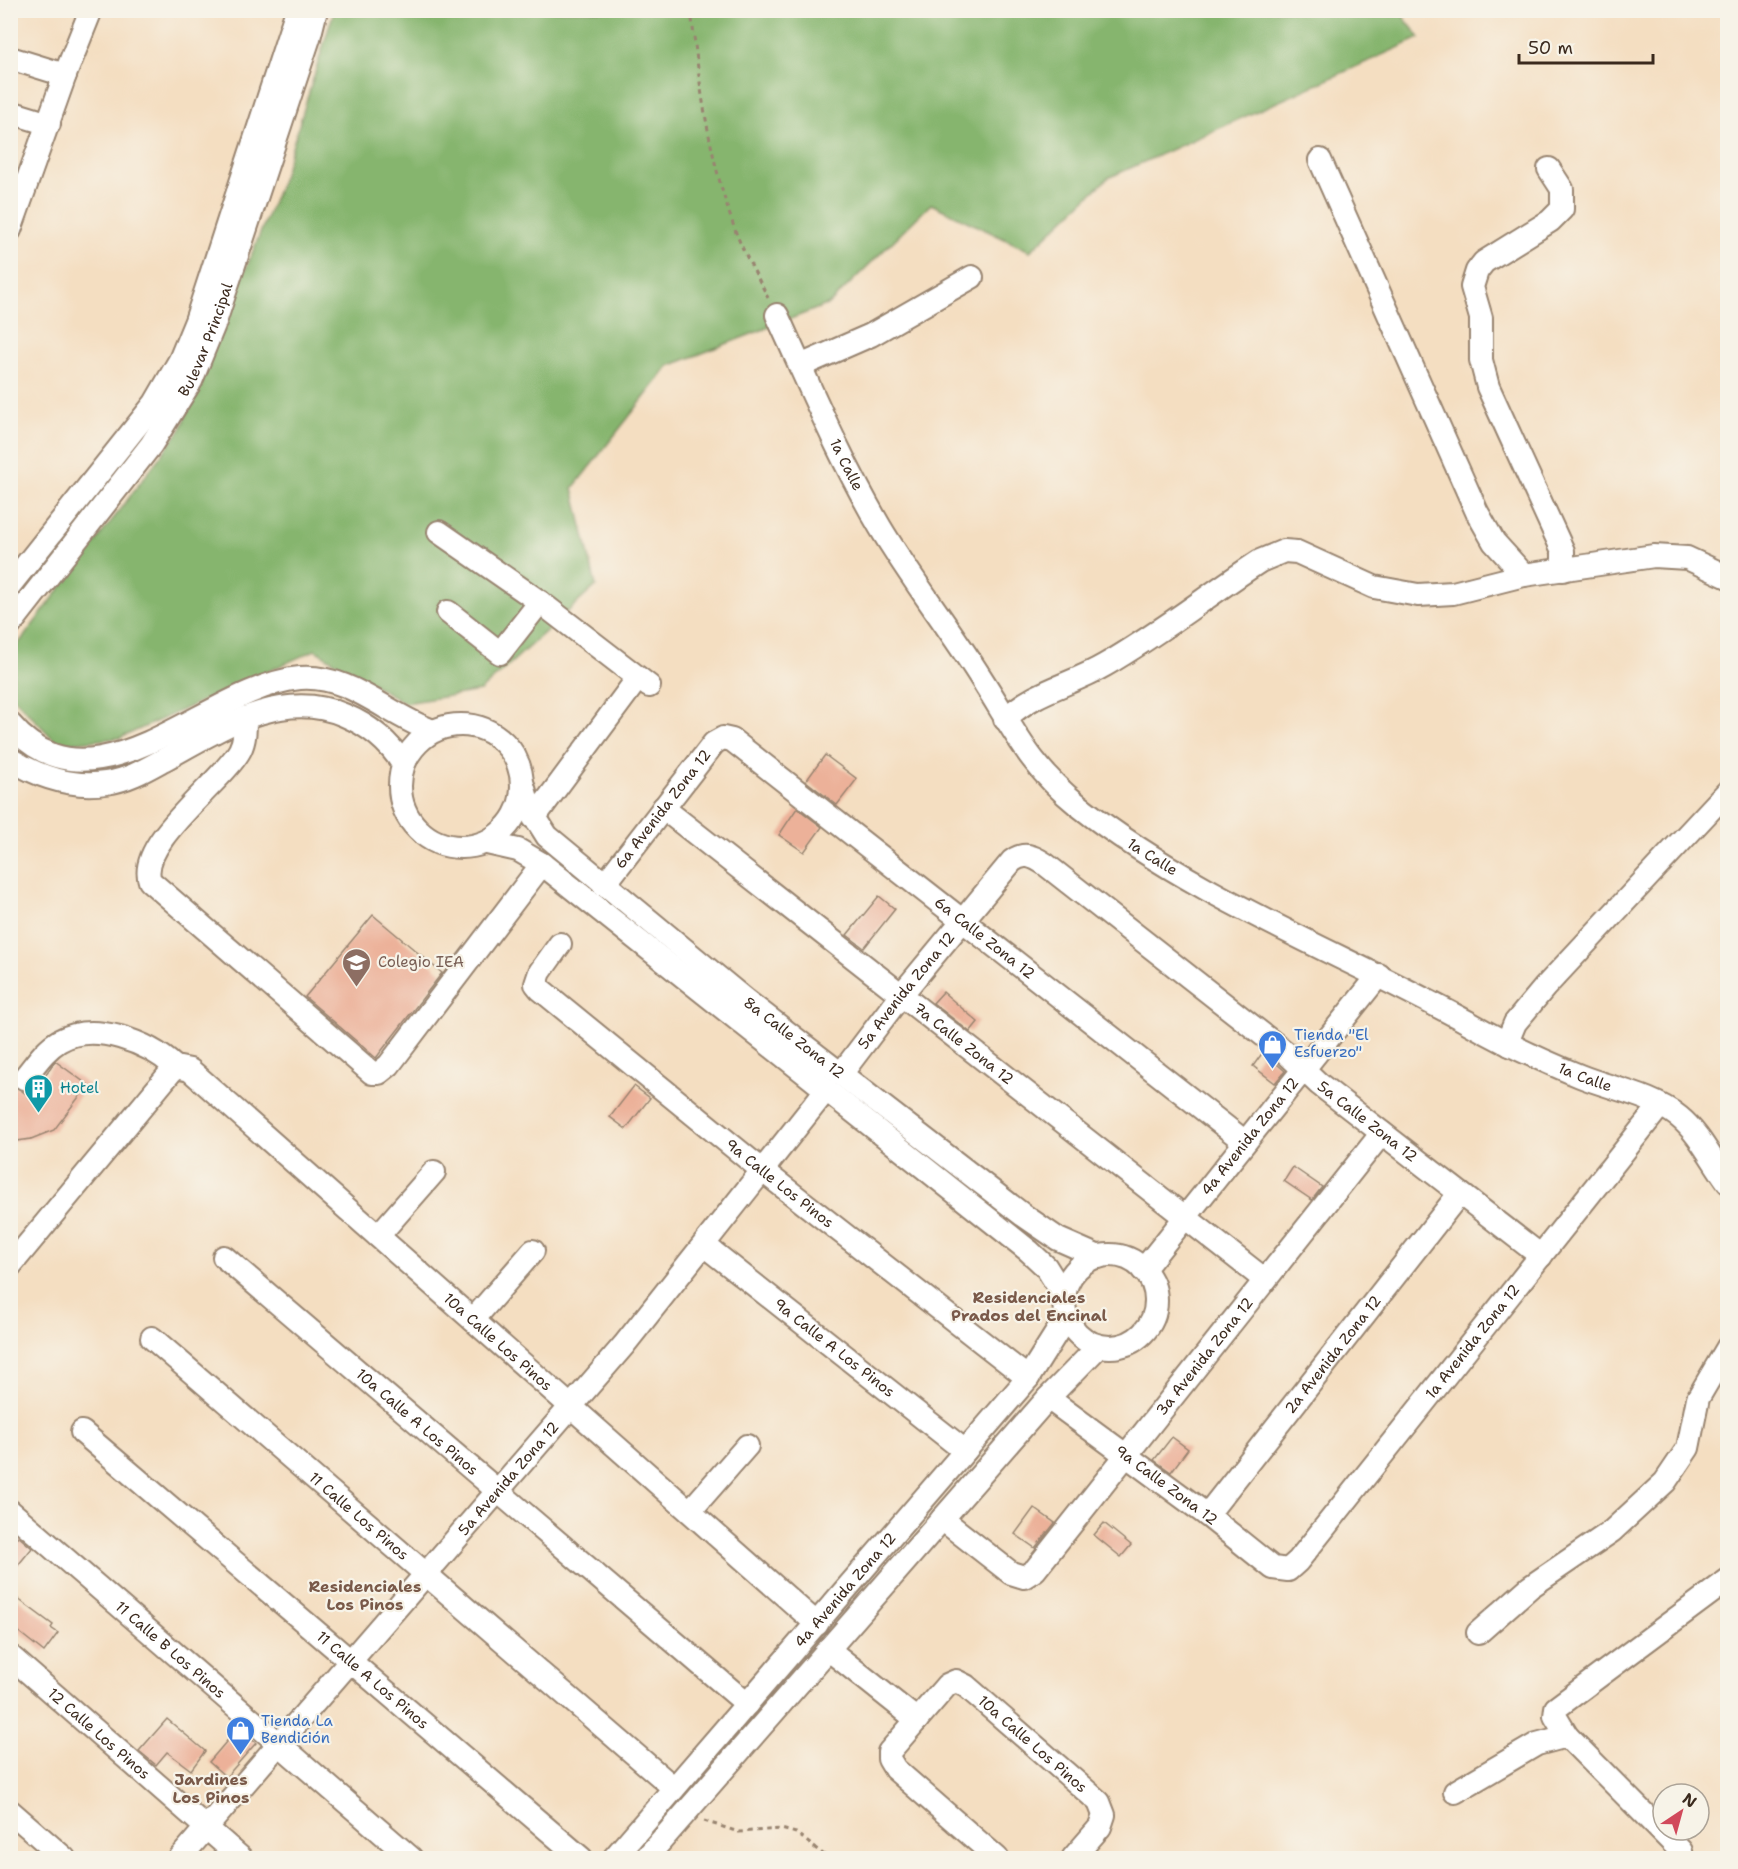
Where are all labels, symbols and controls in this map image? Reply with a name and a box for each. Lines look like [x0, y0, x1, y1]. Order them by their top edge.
scale bar [1519, 27, 1652, 65]
text: 50 m [1528, 36, 1573, 60]
street label: Bulevar Principal [174, 280, 237, 400]
street label: 1a Calle [825, 435, 868, 494]
street label: 6a Avenida Zona 12 [610, 745, 715, 873]
street label: 1a Calle [1123, 833, 1181, 880]
street label: 6a Calle Zona 12 [930, 892, 1039, 984]
street label: 5a Avenida Zona 12 [853, 928, 959, 1053]
school or university icon: Colegio IEA [341, 946, 373, 988]
place label: Colegio IEA [378, 952, 464, 972]
street label: 8a Calle Zona 12 [740, 992, 849, 1083]
street label: 7a Calle Zona 12 [909, 998, 1018, 1089]
place label: Tienda "El Esfuerzo" [1294, 1025, 1369, 1062]
shop icon: Tienda "El Esfuerzo" [1257, 1028, 1289, 1070]
street label: 1a Calle [1555, 1058, 1614, 1096]
building icon: Hotel [23, 1072, 55, 1114]
street label: 4a Avenida Zona 12 [1196, 1073, 1303, 1200]
street label: 5a Calle Zona 12 [1313, 1076, 1422, 1167]
place label: Hotel [60, 1078, 99, 1098]
street label: 9a Calle Los Pinos [721, 1134, 838, 1233]
street label: 1a Avenida Zona 12 [1421, 1280, 1524, 1403]
district label: Residenciales Prados del Encinal [951, 1287, 1107, 1326]
street label: 10a Calle Los Pinos [439, 1289, 556, 1395]
street label: 2a Avenida Zona 12 [1280, 1291, 1386, 1418]
street label: 3a Avenida Zona 12 [1151, 1293, 1258, 1420]
street label: 9a Calle A Los Pinos [770, 1294, 899, 1402]
street label: 10a Calle A Los Pinos [352, 1364, 482, 1480]
street label: 5a Avenida Zona 12 [454, 1417, 563, 1540]
street label: 9a Calle Zona 12 [1111, 1441, 1222, 1530]
street label: 11 Calle Los Pinos [305, 1468, 413, 1565]
street label: 4a Avenida Zona 12 [790, 1528, 900, 1652]
district label: Residenciales Los Pinos [309, 1576, 421, 1615]
street label: 11 Calle B Los Pinos [111, 1597, 230, 1703]
street label: 11 Calle A Los Pinos [312, 1626, 433, 1734]
street label: 12 Calle Los Pinos [44, 1684, 154, 1784]
street label: 10a Calle Los Pinos [974, 1691, 1091, 1797]
place label: Tienda La Bendición [261, 1711, 334, 1748]
shop icon: Tienda La Bendición [224, 1714, 256, 1756]
district label: Jardines Los Pinos [173, 1769, 249, 1808]
north arrow [1651, 1782, 1711, 1842]
text: N [1678, 1788, 1701, 1812]

